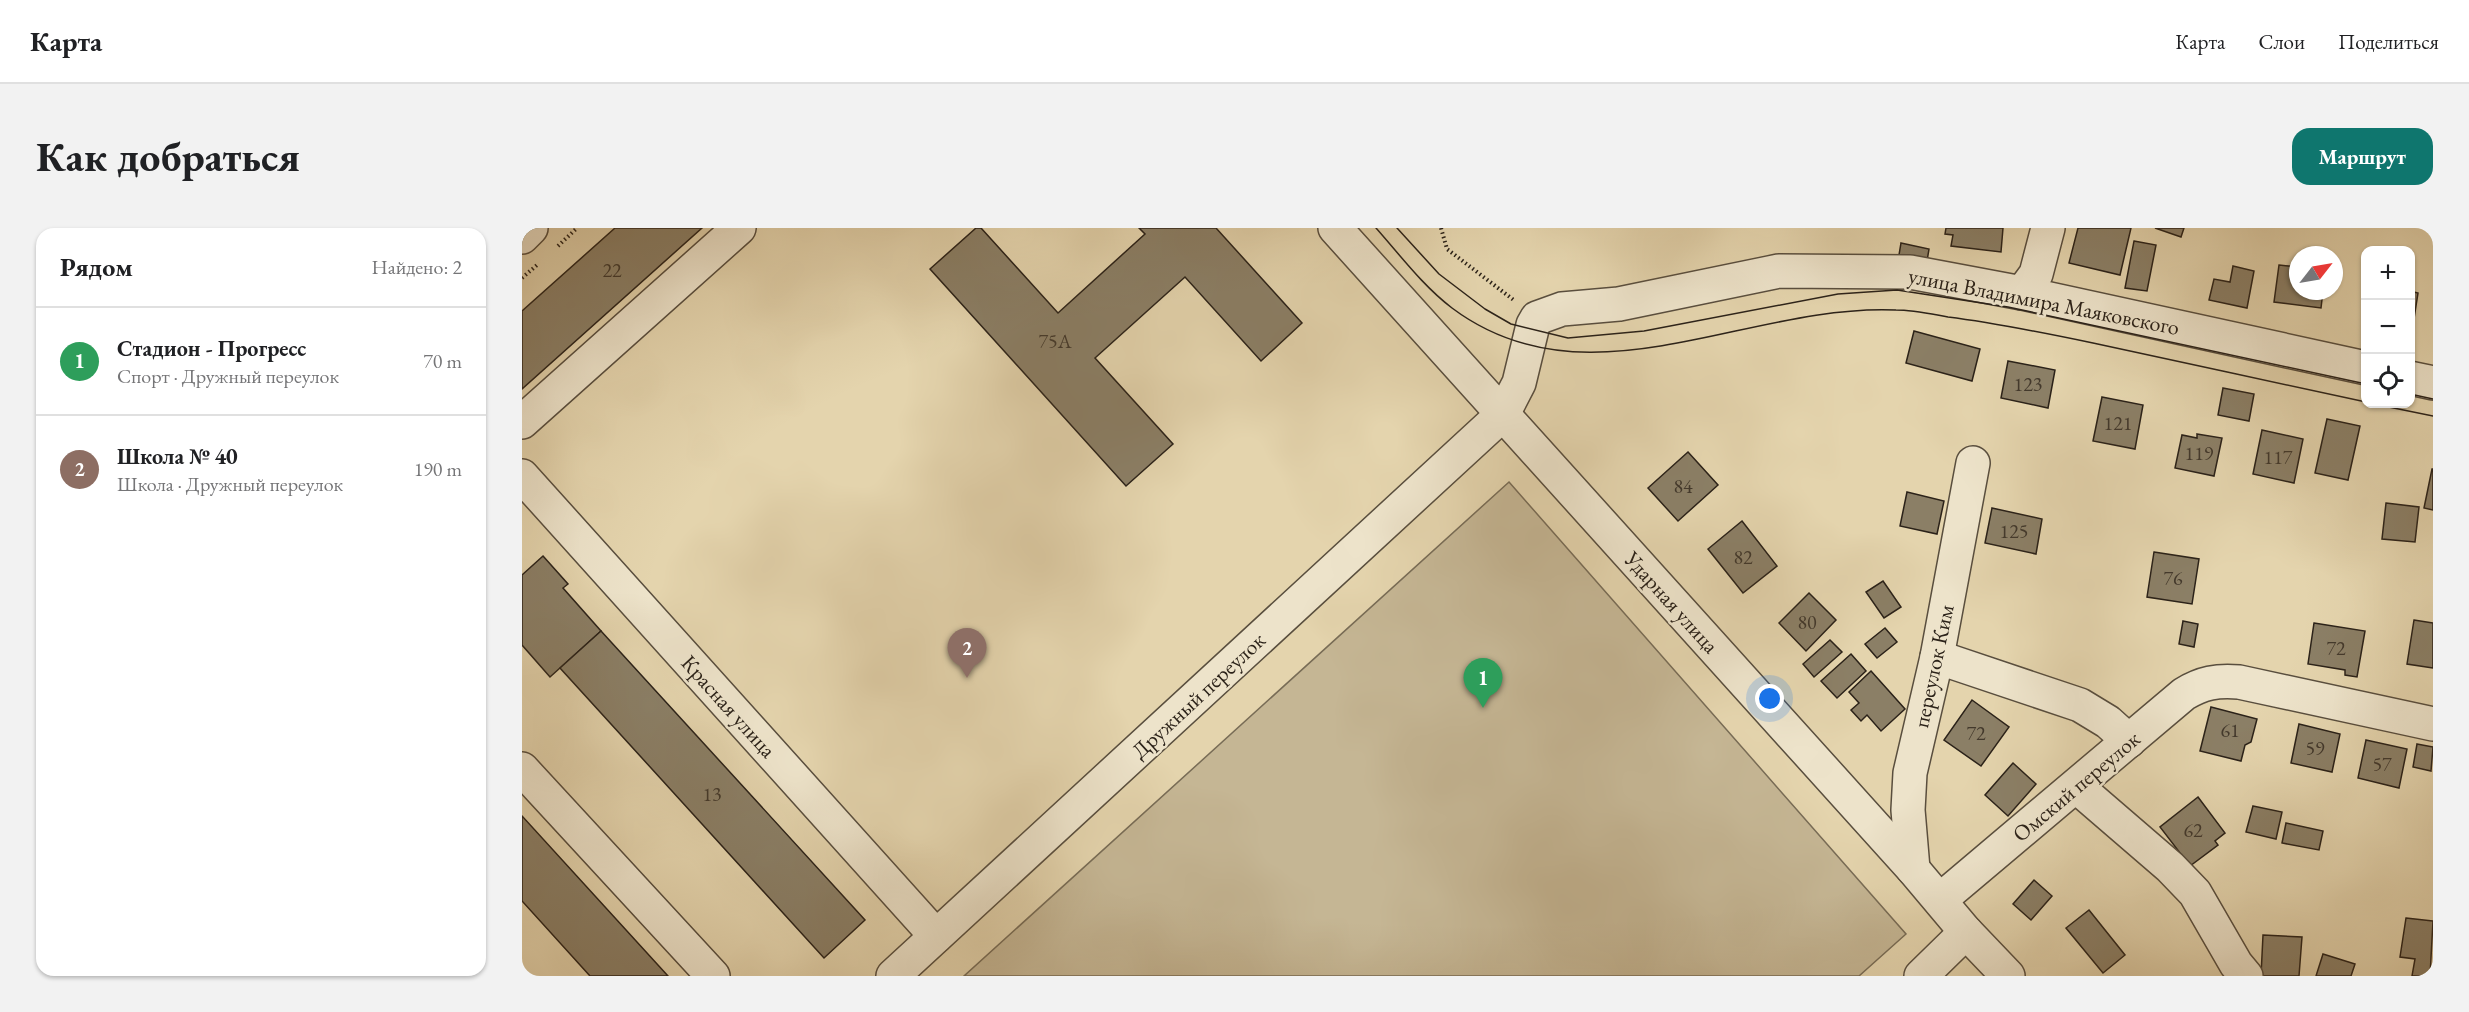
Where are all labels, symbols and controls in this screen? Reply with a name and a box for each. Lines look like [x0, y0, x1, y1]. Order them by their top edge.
text: Карта [30, 23, 102, 59]
text: Карта [2175, 28, 2225, 55]
text: Слои [2258, 28, 2305, 55]
text: Поделиться [2338, 28, 2439, 55]
button: Маршрут [2292, 128, 2433, 185]
text: Как добраться [36, 129, 300, 184]
north arrow [2289, 246, 2343, 300]
map controls [2361, 246, 2415, 408]
button: + [2361, 246, 2415, 300]
text: Рядом [60, 250, 133, 284]
text: Найдено: 2 [371, 254, 462, 280]
house number: 22 [602, 257, 622, 283]
street label: улица Владимира Маяковского [1906, 261, 2182, 342]
button: − [2361, 300, 2415, 354]
house number: 75А [1038, 328, 1072, 354]
text: Стадион - Прогресс [117, 334, 306, 363]
text: 1 [74, 348, 85, 374]
text: 70 m [423, 348, 462, 374]
button: locate [2361, 354, 2415, 408]
text: Спорт · Дружный переулок [117, 363, 339, 389]
house number: 123 [2014, 371, 2042, 397]
house number: 121 [2104, 410, 2132, 436]
house number: 119 [2185, 440, 2214, 466]
text: Школа № 40 [117, 442, 238, 471]
house number: 117 [2264, 444, 2293, 470]
text: 2 [74, 456, 85, 482]
text: 190 m [414, 456, 462, 482]
text: Школа · Дружный переулок [117, 471, 343, 497]
house number: 84 [1673, 473, 1693, 499]
house number: 125 [2000, 518, 2028, 544]
street label: Ударная улица [1617, 544, 1725, 660]
house number: 82 [1733, 544, 1753, 570]
house number: 76 [2163, 565, 2183, 591]
street label: переулок Ким [1906, 602, 1961, 730]
house number: 80 [1797, 609, 1817, 635]
street label: Дружный переулок [1125, 625, 1272, 765]
pin: 2 [948, 628, 986, 678]
house number: 72 [2326, 635, 2346, 661]
street label: Красная улица [675, 649, 783, 764]
pin: 1 [1464, 658, 1502, 708]
your location [1755, 684, 1784, 713]
house number: 61 [2220, 717, 2240, 743]
house number: 72 [1966, 720, 1986, 746]
street label: Омский переулок [2006, 724, 2147, 848]
house number: 59 [2305, 735, 2325, 761]
house number: 57 [2372, 751, 2392, 777]
house number: 13 [702, 781, 722, 807]
house number: 62 [2183, 817, 2203, 843]

